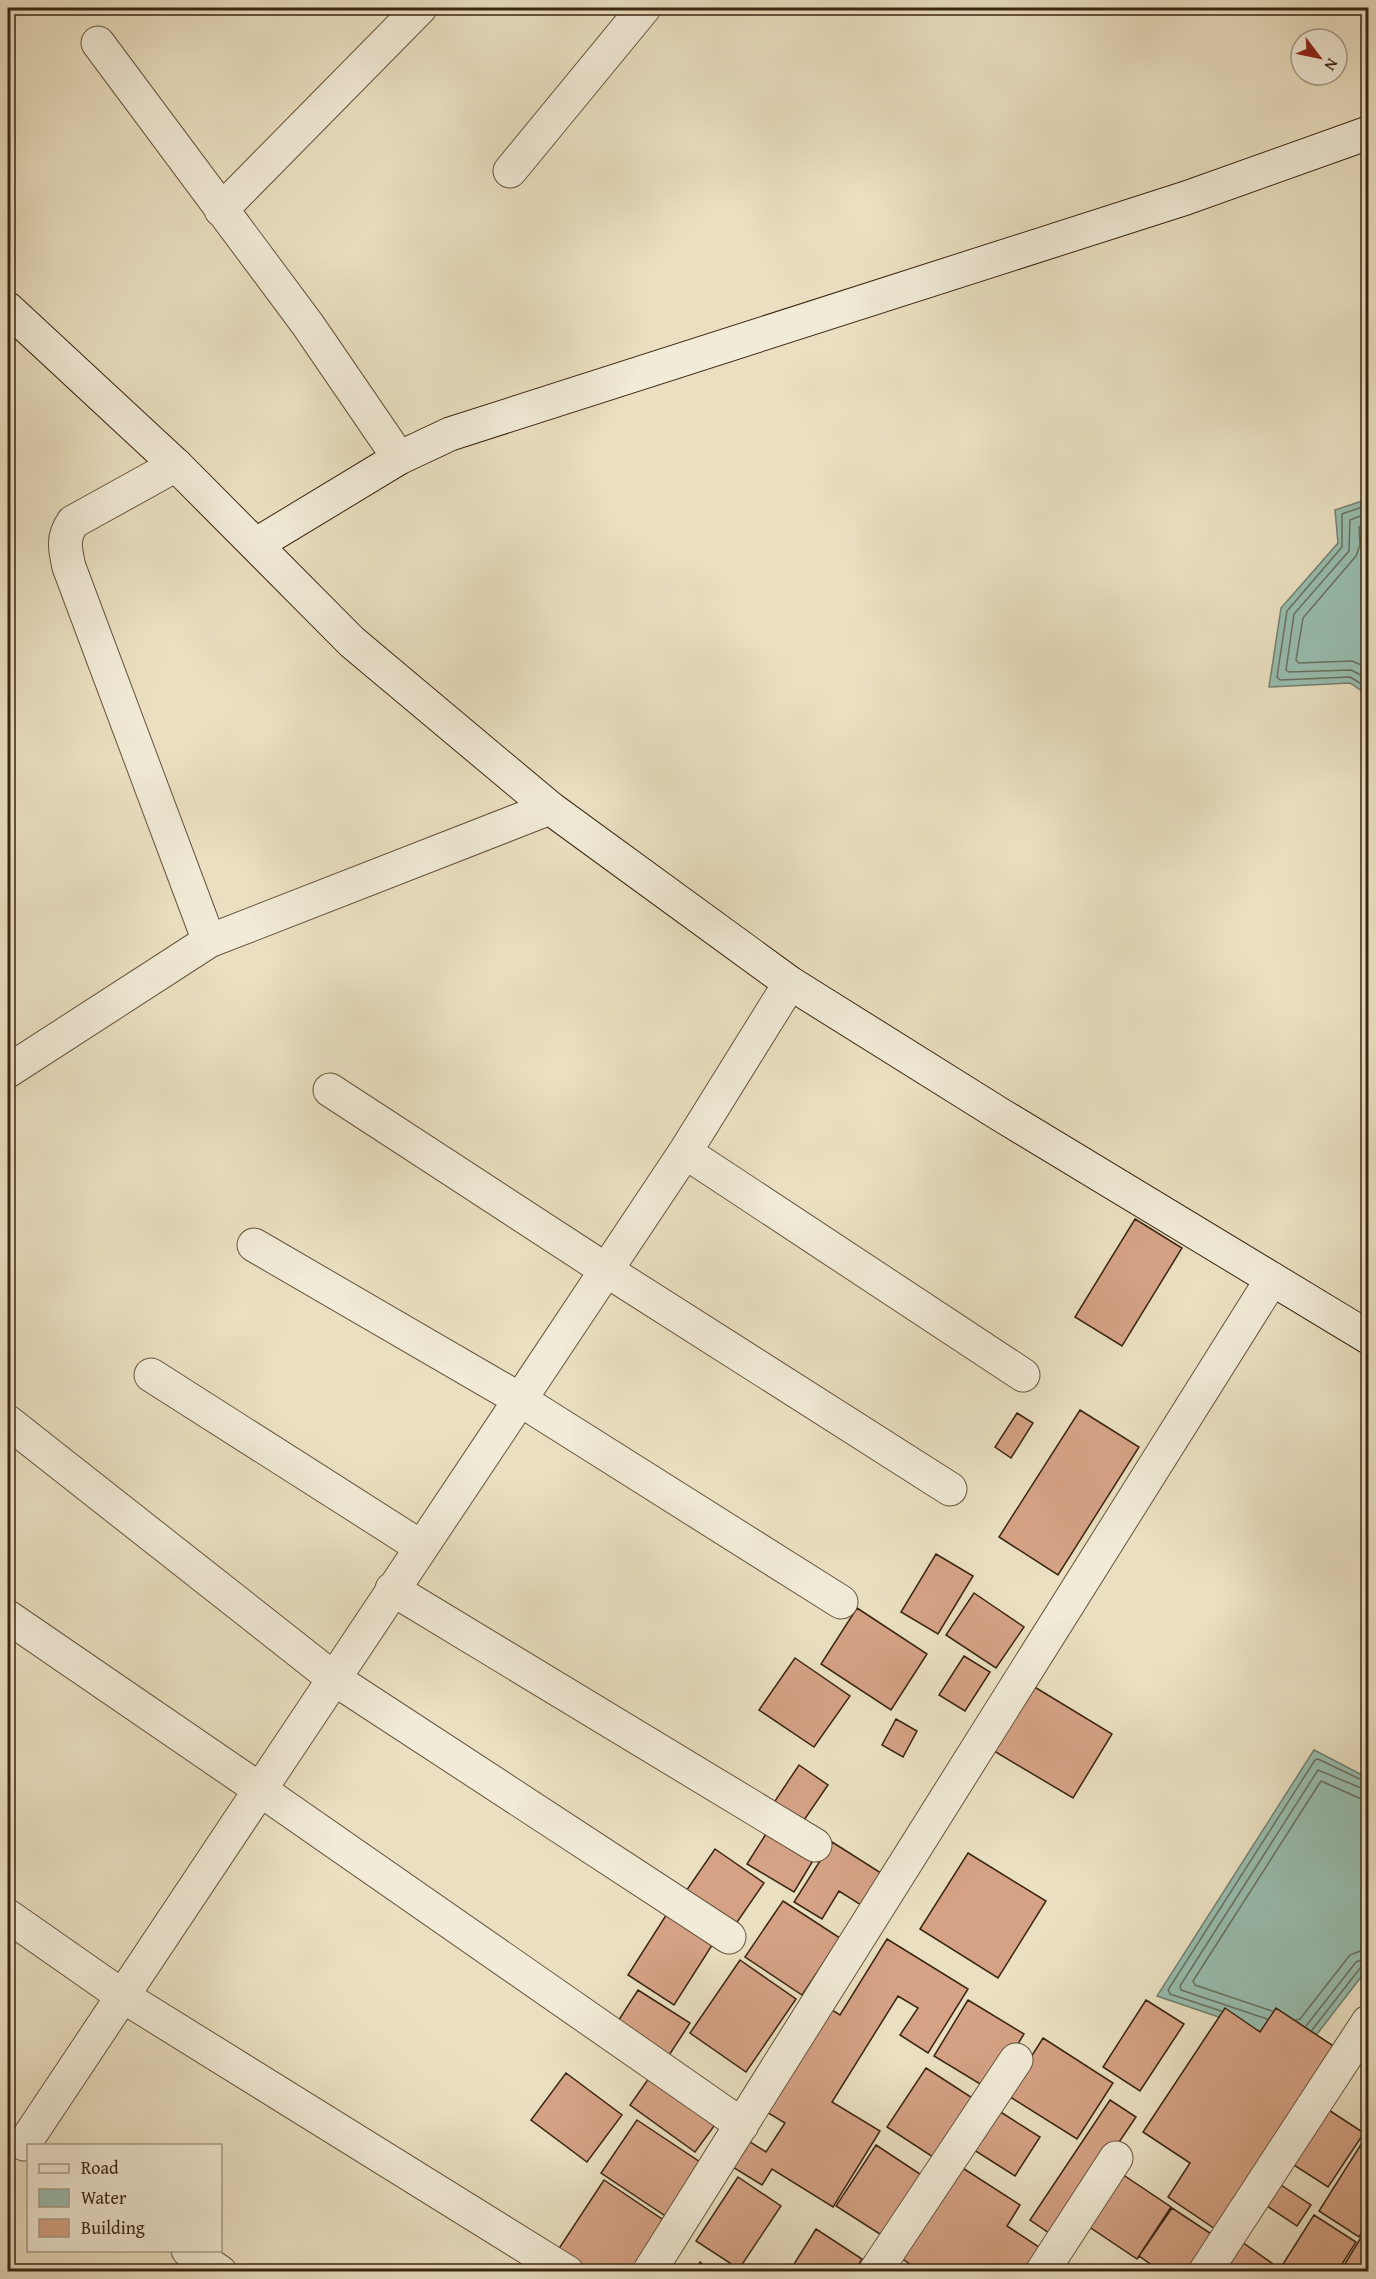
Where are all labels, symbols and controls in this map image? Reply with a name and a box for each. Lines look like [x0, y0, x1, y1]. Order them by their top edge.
north arrow [1289, 27, 1349, 87]
text: N [1319, 54, 1345, 76]
legend [27, 2144, 222, 2252]
text: Road [81, 2154, 119, 2181]
text: Water [81, 2184, 127, 2211]
text: Building [81, 2214, 145, 2241]

